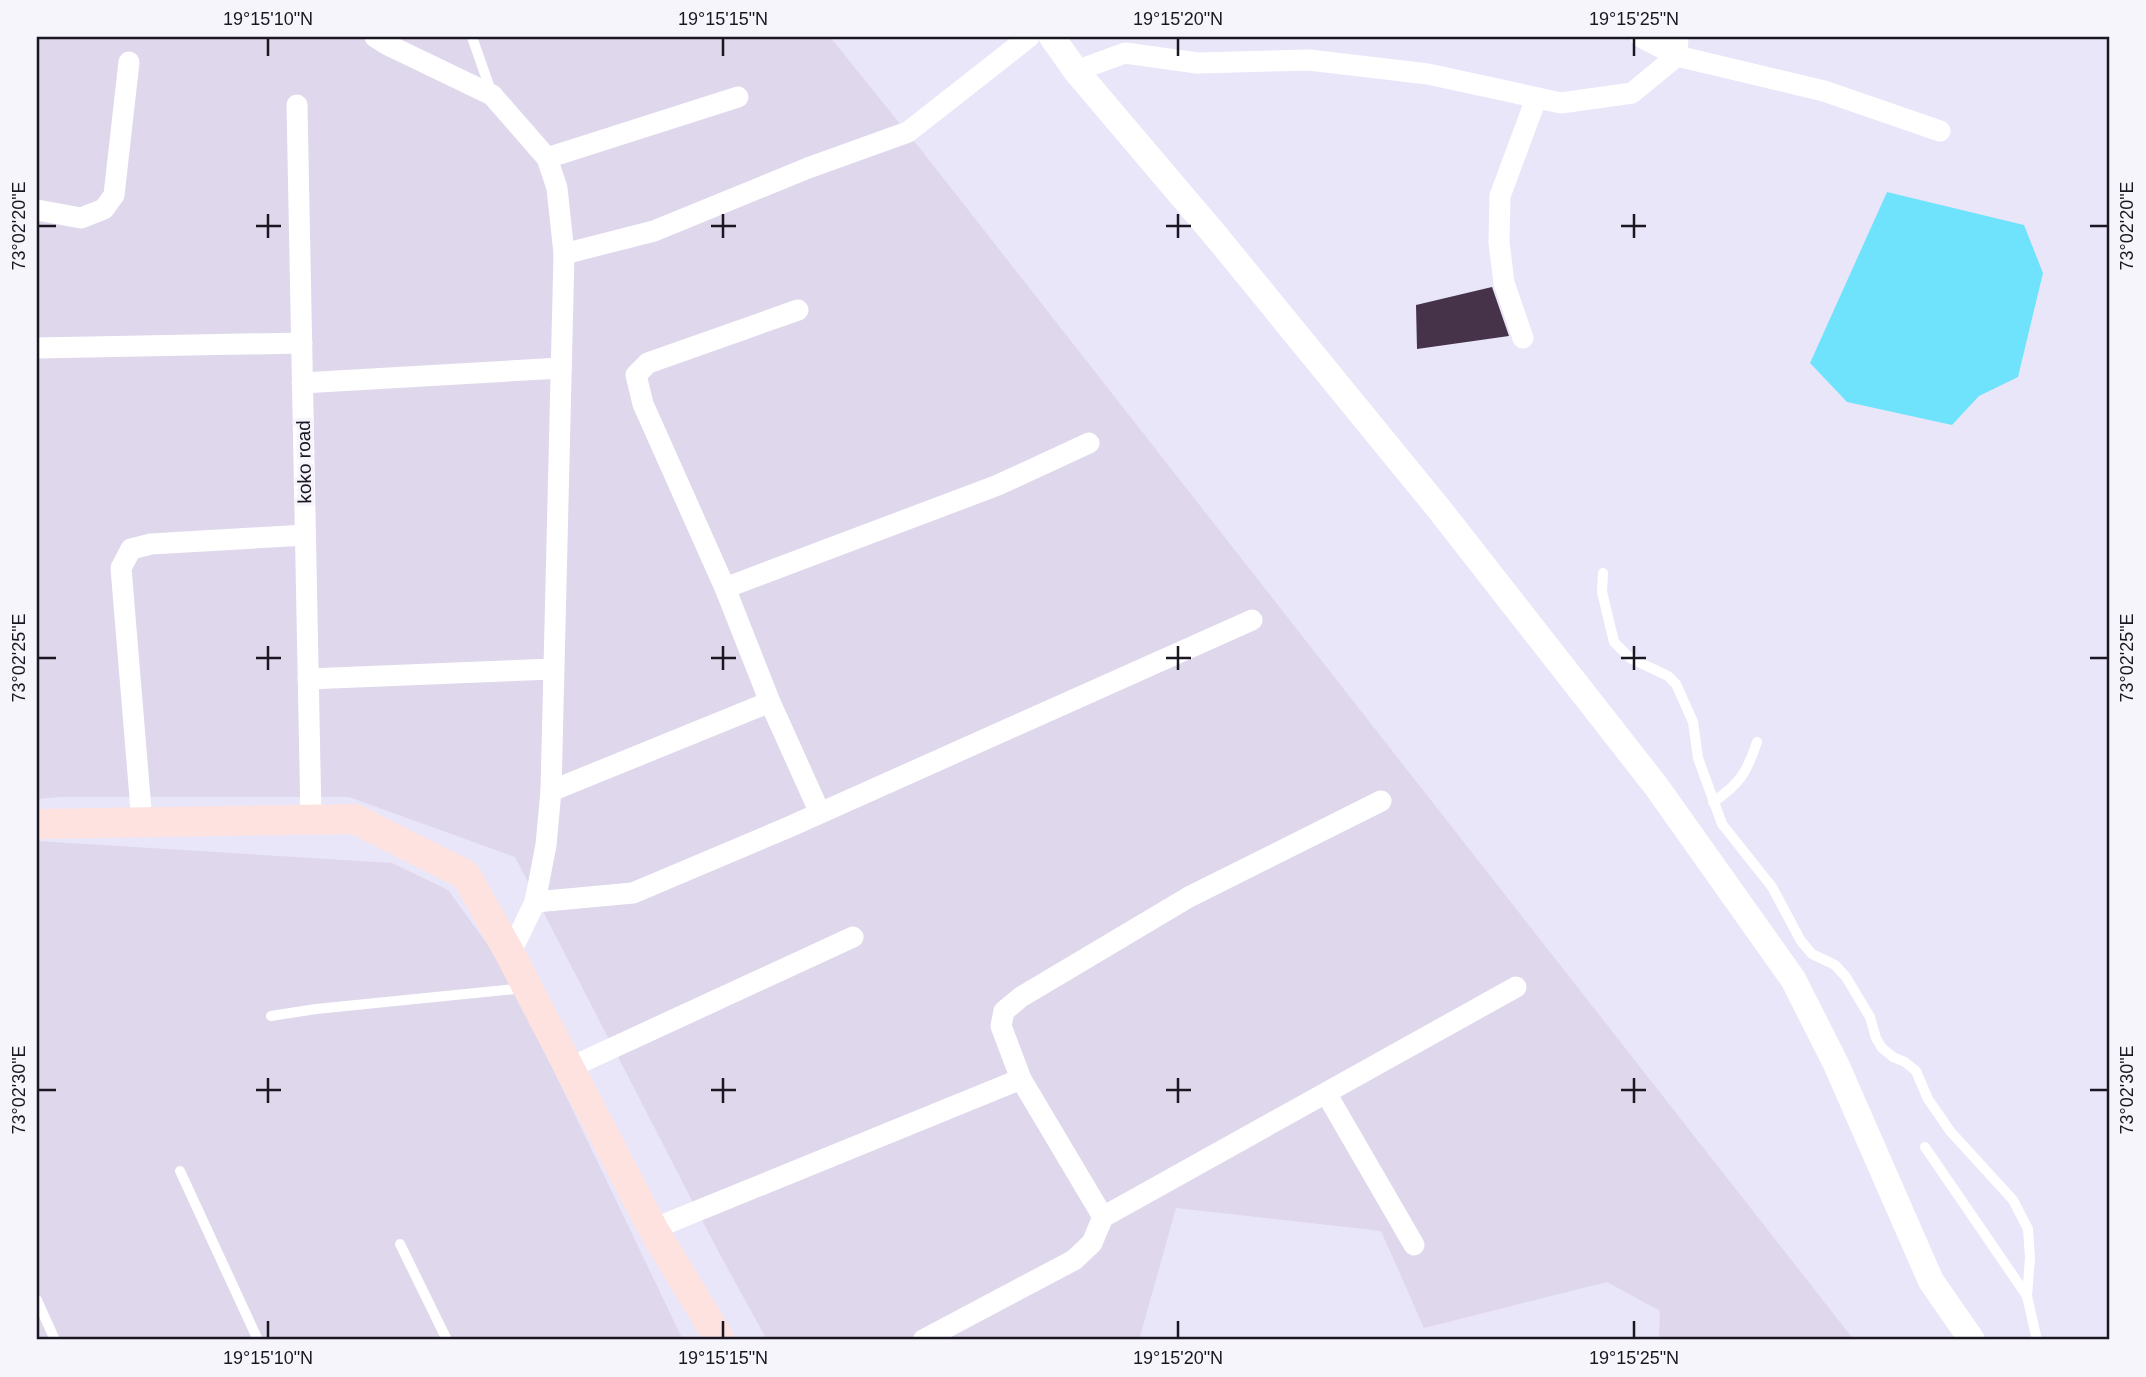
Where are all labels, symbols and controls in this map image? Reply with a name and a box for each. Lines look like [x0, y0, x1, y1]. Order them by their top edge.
text: 19°15'10"N [223, 9, 313, 29]
text: 19°15'15"N [678, 9, 768, 29]
text: 19°15'20"N [1133, 9, 1223, 29]
text: 19°15'25"N [1589, 9, 1679, 29]
text: 73°02'20"E [9, 181, 29, 271]
text: 73°02'20"E [2117, 181, 2137, 271]
street label: koko road [293, 420, 315, 504]
text: 73°02'25"E [9, 613, 29, 703]
text: 73°02'25"E [2117, 613, 2137, 703]
text: 73°02'30"E [9, 1045, 29, 1135]
text: 73°02'30"E [2117, 1045, 2137, 1135]
text: 19°15'10"N [223, 1348, 313, 1368]
text: 19°15'15"N [678, 1348, 768, 1368]
text: 19°15'20"N [1133, 1348, 1223, 1368]
text: 19°15'25"N [1589, 1348, 1679, 1368]

